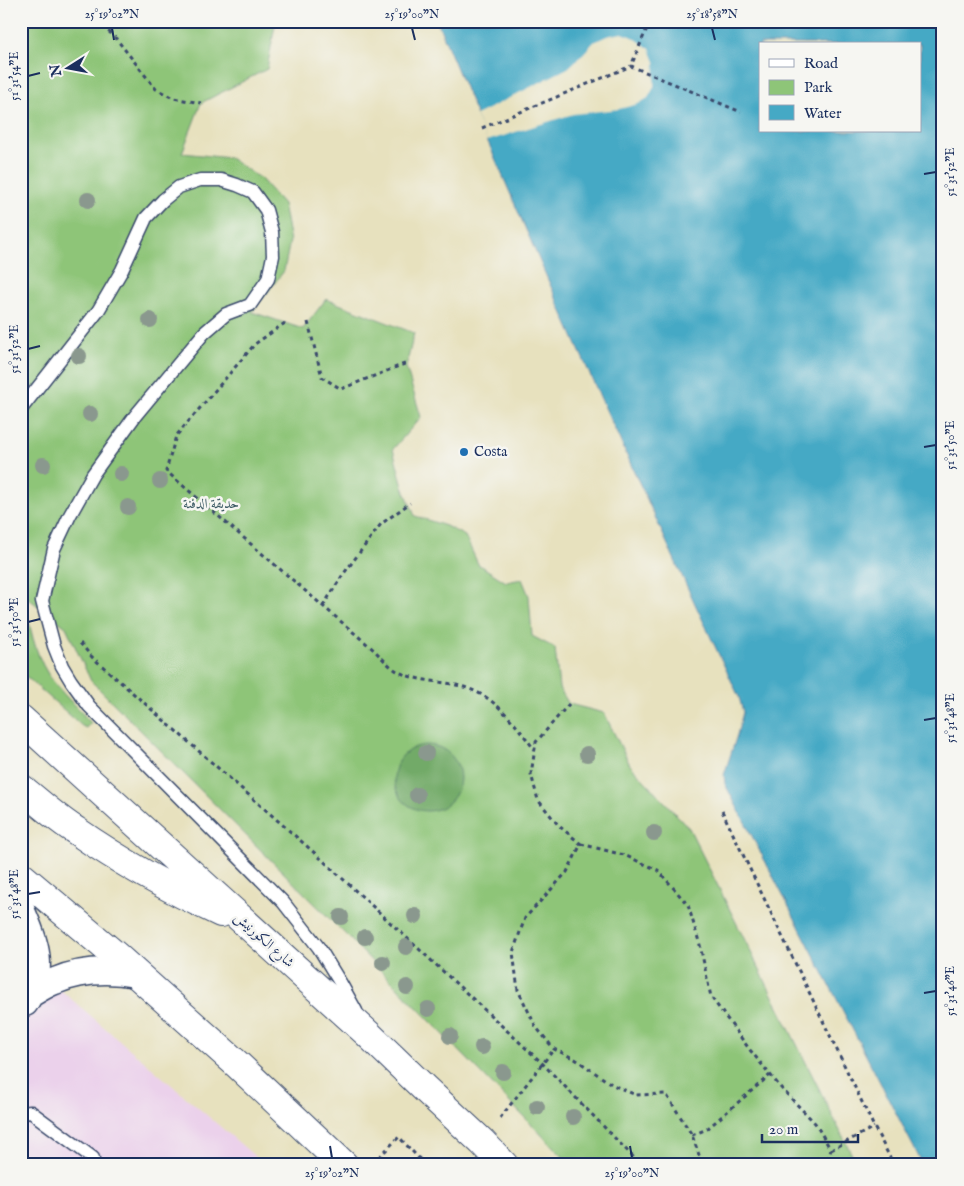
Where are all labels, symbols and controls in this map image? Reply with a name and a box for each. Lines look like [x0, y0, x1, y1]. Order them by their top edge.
text: 25°19'02"N [85, 7, 140, 22]
text: 25°19'00"N [385, 7, 440, 22]
text: 25°18'58"N [686, 7, 738, 22]
north arrow [42, 42, 92, 92]
legend [759, 42, 922, 132]
text: 51°31'54"E [7, 51, 22, 101]
text: Road [804, 54, 839, 73]
text: N [46, 63, 66, 79]
text: Park [804, 78, 834, 97]
text: Water [804, 104, 842, 123]
text: 51°31'52"E [943, 147, 958, 197]
text: 51°31'52"E [7, 324, 22, 374]
text: 51°31'50"E [943, 420, 958, 470]
place label: Costa [474, 443, 508, 461]
marker: Costa [458, 446, 470, 458]
park label: حديقة الدفنة [183, 495, 239, 513]
text: 51°31'50"E [7, 597, 22, 647]
text: 51°31'48"E [943, 693, 958, 743]
text: 51°31'48"E [7, 869, 22, 919]
street label: شارع الكورنيش [229, 908, 298, 973]
text: 51°31'46"E [943, 966, 958, 1016]
scale bar [762, 1111, 858, 1143]
text: 20 m [769, 1120, 799, 1139]
text: 25°19'02"N [305, 1166, 360, 1181]
text: 25°19'00"N [605, 1166, 660, 1181]

